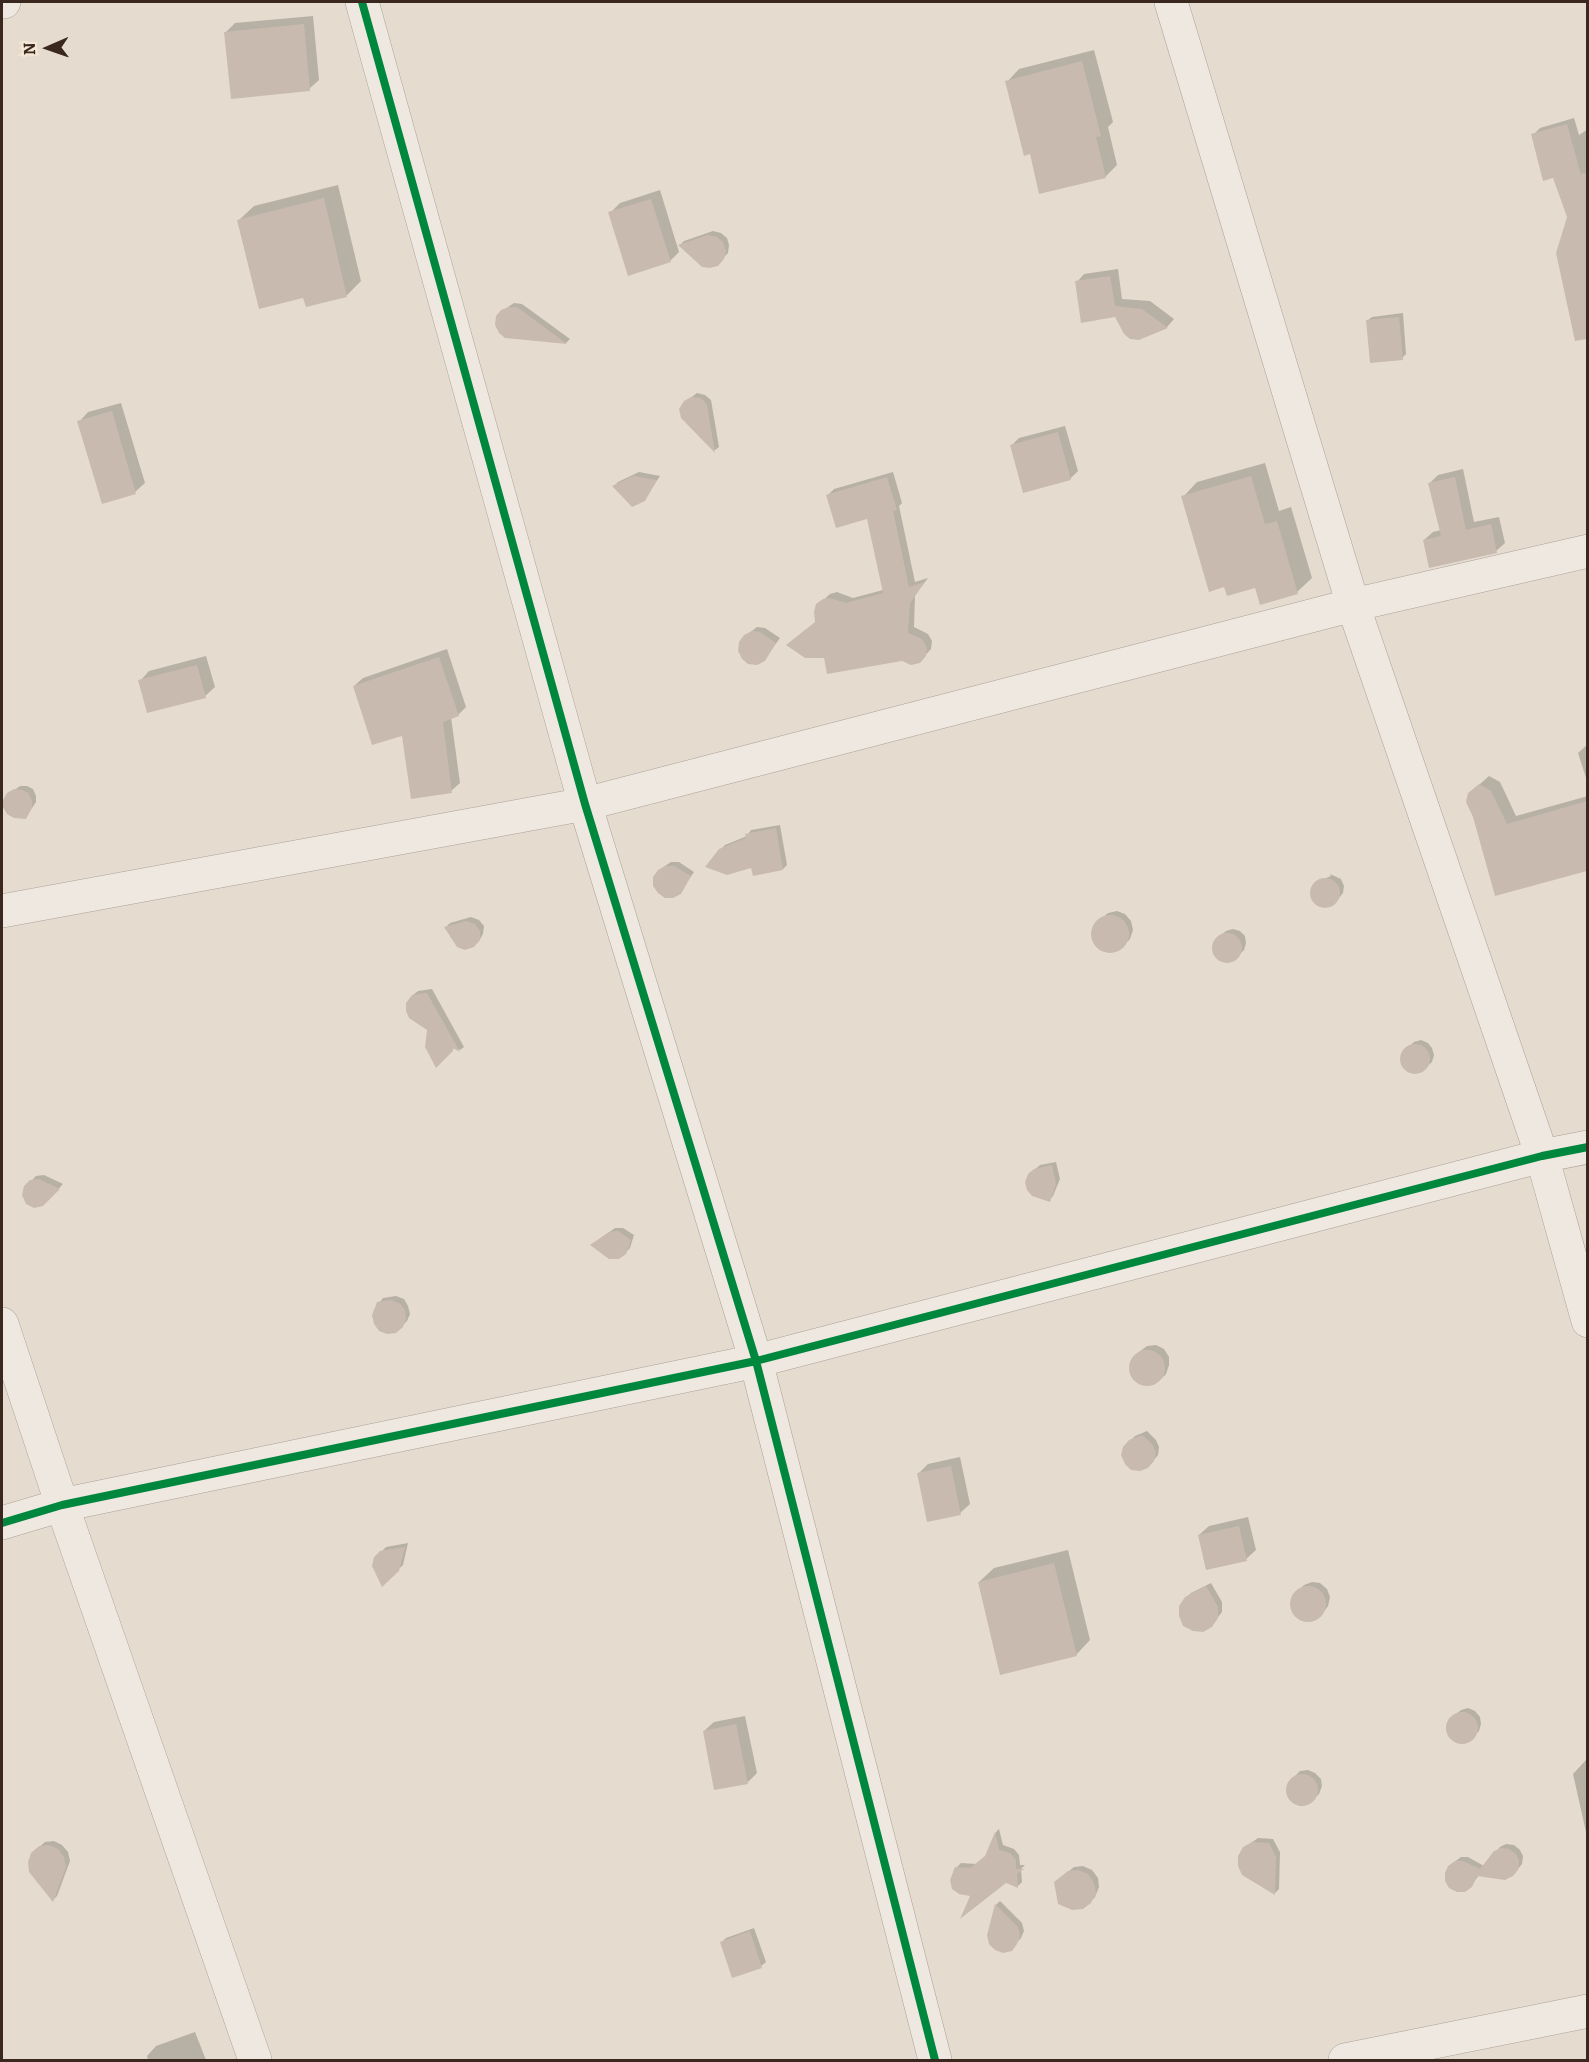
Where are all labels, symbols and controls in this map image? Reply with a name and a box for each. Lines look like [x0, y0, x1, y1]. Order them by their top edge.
north arrow [18, 18, 78, 78]
text: N [20, 42, 39, 55]

